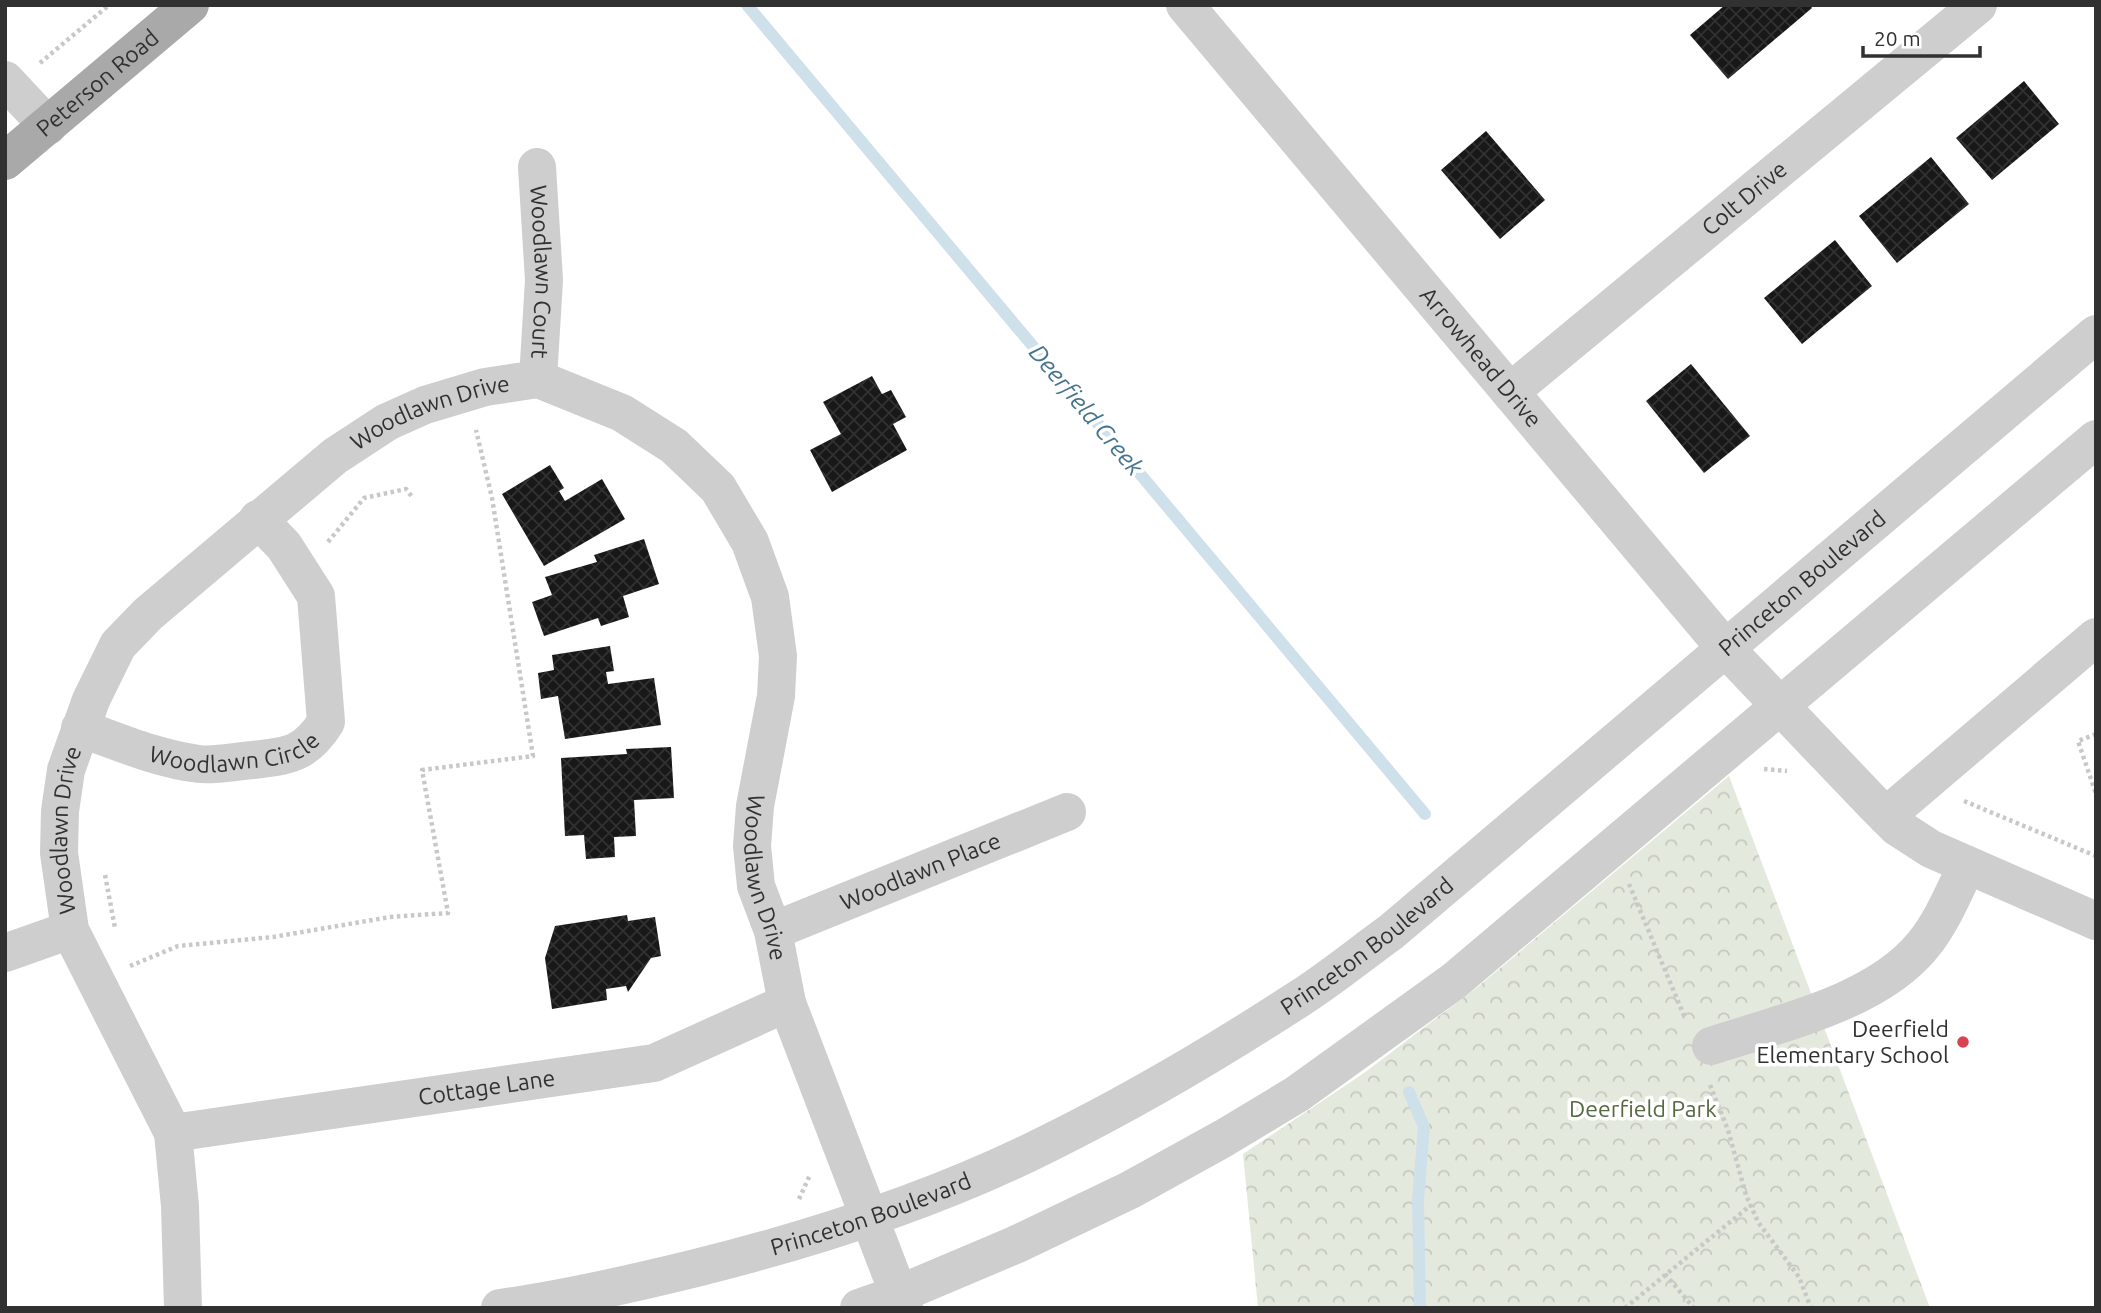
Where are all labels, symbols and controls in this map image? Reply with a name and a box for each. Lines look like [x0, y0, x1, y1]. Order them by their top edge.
scale bar [1863, 14, 1980, 58]
street label: Peterson Road [31, 24, 163, 141]
text: 20 m [1874, 26, 1921, 50]
street label: Colt Drive [1697, 156, 1791, 240]
street label: Woodlawn Court [526, 184, 557, 359]
street label: Arrowhead Drive [1416, 282, 1547, 432]
water label: Deerfield Creek [1024, 339, 1149, 481]
street label: Woodlawn Drive [346, 370, 511, 454]
street label: Princeton Boulevard [1713, 505, 1890, 661]
street label: Woodlawn Circle [147, 727, 324, 777]
street label: Woodlawn Drive [46, 742, 86, 916]
street label: Woodlawn Drive [740, 792, 791, 963]
street label: Woodlawn Place [836, 827, 1004, 914]
street label: Princeton Boulevard [1276, 872, 1458, 1019]
place label: Deerfield Elementary School [1756, 1016, 1949, 1067]
marker: Deerfield Elementary School [1955, 1034, 1971, 1050]
street label: Cottage Lane [417, 1065, 557, 1109]
park label: Deerfield Park [1569, 1096, 1717, 1121]
street label: Princeton Boulevard [767, 1167, 975, 1260]

